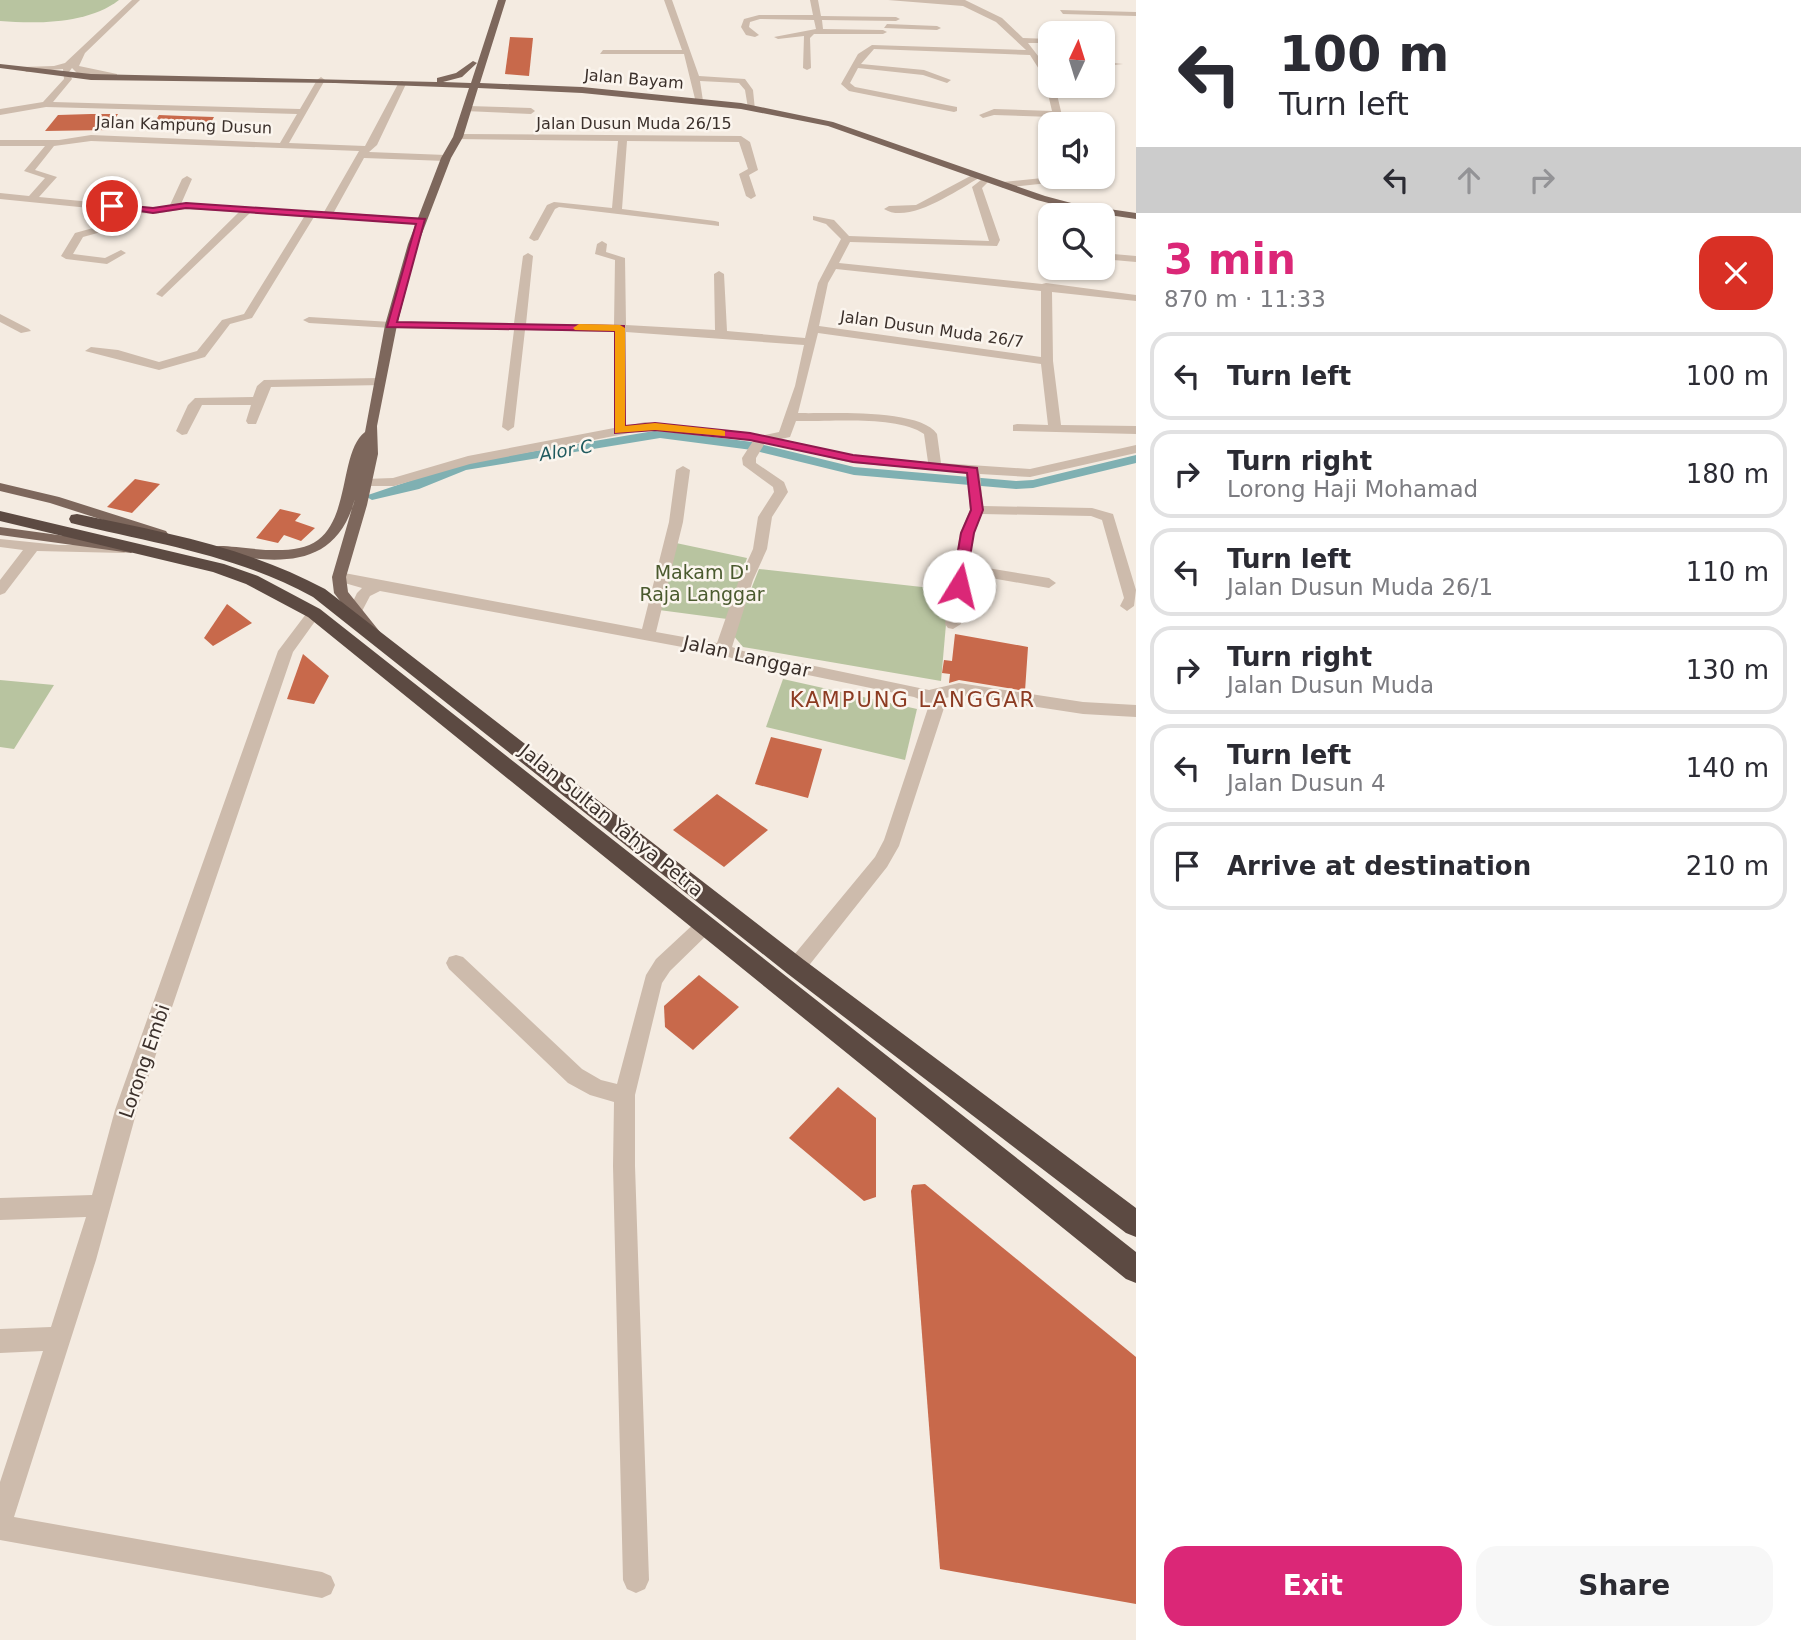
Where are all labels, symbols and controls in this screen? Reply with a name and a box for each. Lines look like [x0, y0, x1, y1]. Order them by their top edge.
north arrow [1038, 21, 1115, 98]
map controls [1038, 21, 1115, 280]
text: 100 m [1279, 26, 1449, 83]
icon: left [1164, 28, 1255, 119]
street label: Jalan Bayam [583, 65, 684, 93]
text: Turn left [1279, 85, 1409, 123]
street label: Jalan Kampung Dusun [95, 112, 272, 138]
button: sound [1038, 112, 1115, 189]
street label: Jalan Dusun Muda 26/15 [535, 114, 732, 133]
icon: left [1377, 161, 1415, 199]
icon: ahead [1450, 161, 1488, 199]
icon: right [1523, 161, 1561, 199]
pin [82, 176, 142, 236]
icon: arrive [93, 187, 131, 225]
button: search [1038, 203, 1115, 280]
text: 3 min [1164, 235, 1296, 284]
button: close [1699, 236, 1773, 310]
text: 870 m · 11:33 [1164, 286, 1326, 312]
street label: Jalan Dusun Muda 26/7 [838, 307, 1025, 351]
icon: left [1168, 357, 1206, 395]
text: Turn left [1227, 361, 1351, 391]
text: 100 m [1686, 361, 1769, 391]
water label: Alor C [537, 435, 595, 465]
text: Turn right [1227, 446, 1372, 476]
icon: right [1168, 455, 1206, 493]
text: 180 m [1686, 459, 1769, 489]
text: Lorong Haji Mohamad [1227, 476, 1478, 502]
text: Turn left [1227, 544, 1351, 574]
position arrow [922, 549, 996, 623]
icon: left [1168, 553, 1206, 591]
text: 110 m [1686, 557, 1769, 587]
park label: Makam D' Raja Langgar [639, 561, 765, 605]
text: Jalan Dusun Muda 26/1 [1227, 574, 1493, 600]
street label: Jalan Langgar [680, 630, 813, 681]
text: Turn right [1227, 642, 1372, 672]
icon: right [1168, 651, 1206, 689]
text: 130 m [1686, 655, 1769, 685]
text: Jalan Dusun Muda [1227, 672, 1434, 698]
district label: KAMPUNG LANGGAR [790, 688, 1036, 712]
street label: Jalan Sultan Yahya Petra [515, 739, 708, 901]
text: Turn left [1227, 740, 1351, 770]
icon: left [1168, 749, 1206, 787]
text: 140 m [1686, 753, 1769, 783]
text: Jalan Dusun 4 [1227, 770, 1386, 796]
icon: arrive [1168, 847, 1206, 885]
text: Arrive at destination [1227, 851, 1531, 881]
text: 210 m [1686, 851, 1769, 881]
street label: Lorong Embi [114, 1001, 174, 1121]
button: Exit [1164, 1546, 1462, 1626]
button: Share [1476, 1546, 1773, 1626]

